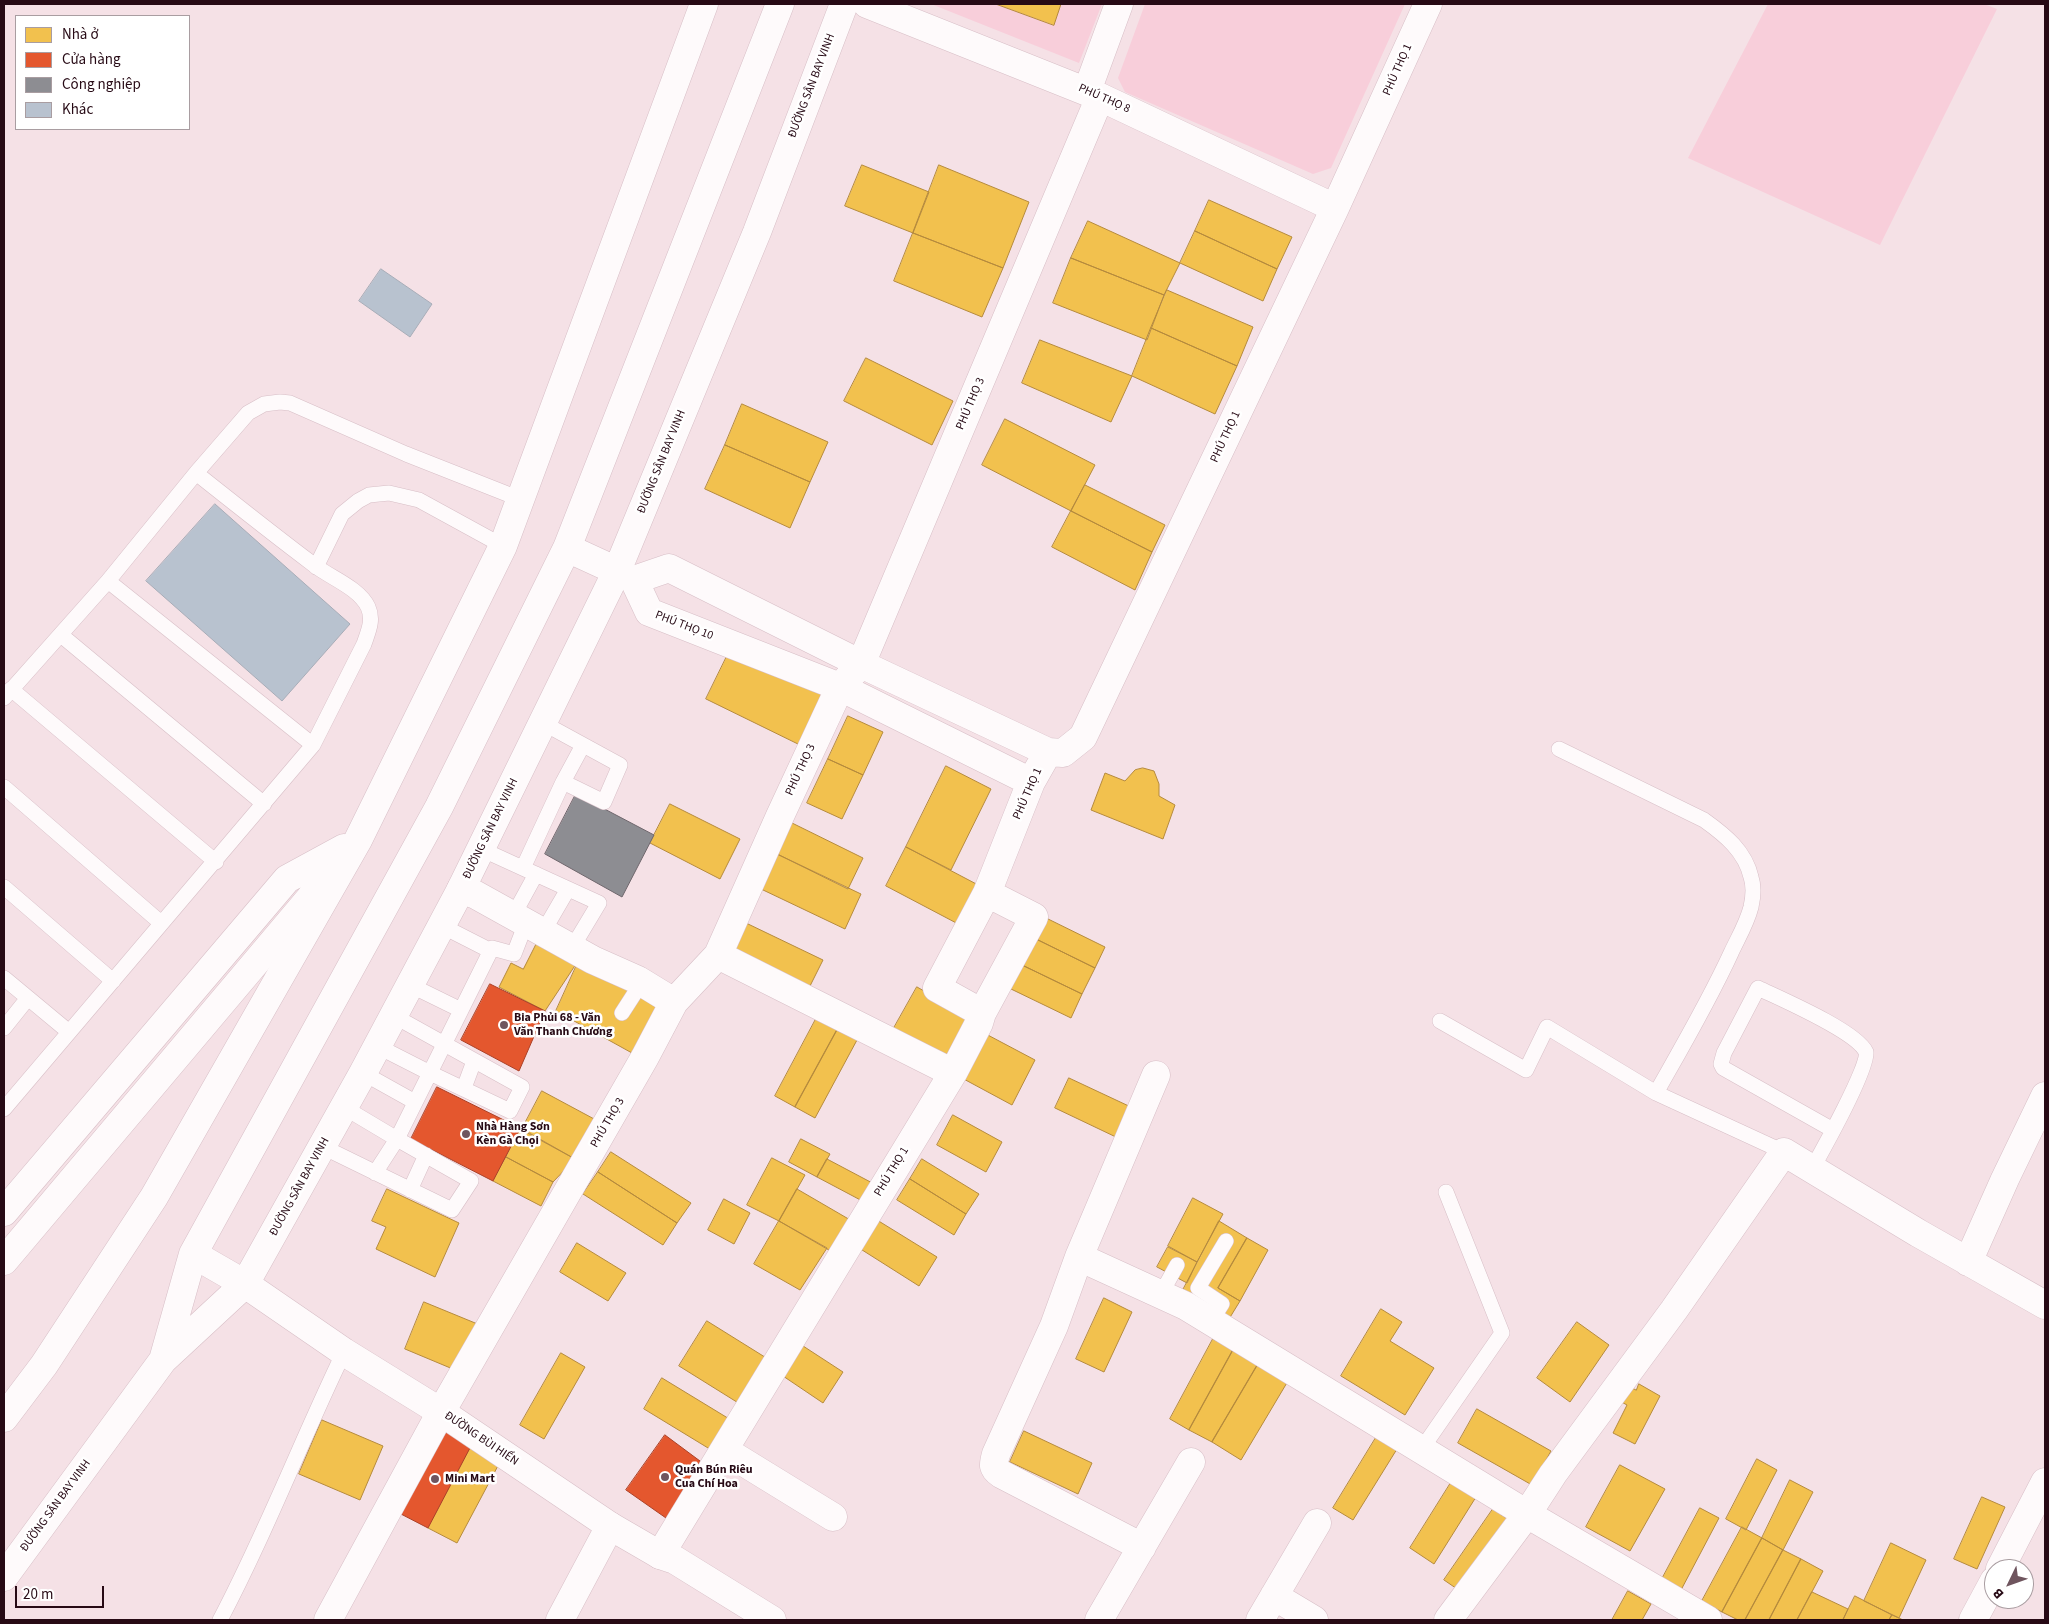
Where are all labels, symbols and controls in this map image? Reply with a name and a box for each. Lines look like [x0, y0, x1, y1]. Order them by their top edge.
legend [15, 15, 190, 130]
text: Nhà ở [62, 24, 99, 45]
street label: ĐƯỜNG SÂN BAY VINH [785, 32, 839, 140]
street label: PHÚ THỌ 1 [1380, 42, 1416, 98]
text: Cửa hàng [62, 49, 120, 70]
text: Công nghiệp [62, 74, 141, 95]
street label: PHÚ THỌ 8 [1076, 81, 1132, 117]
text: Khác [62, 99, 93, 120]
street label: PHÚ THỌ 3 [954, 376, 988, 432]
street label: ĐƯỜNG SÂN BAY VINH [635, 408, 689, 516]
street label: PHÚ THỌ 1 [1208, 409, 1244, 465]
street label: PHÚ THỌ 10 [653, 608, 715, 644]
street label: PHÚ THỌ 3 [783, 742, 819, 798]
street label: PHÚ THỌ 1 [1010, 766, 1046, 822]
street label: ĐƯỜNG SÂN BAY VINH [460, 776, 522, 882]
place label: Bia Phủi 68 - Văn Văn Thanh Chương [514, 1011, 612, 1039]
marker: Bia Phủi 68 - Văn Văn Thanh Chương [498, 1019, 510, 1031]
street label: PHÚ THỌ 3 [588, 1095, 628, 1151]
place label: Nhà Hàng Sơn Kèn Gà Chọi [476, 1120, 550, 1148]
marker: Nhà Hàng Sơn Kèn Gà Chọi [460, 1128, 472, 1140]
street label: ĐƯỜNG SÂN BAY VINH [267, 1135, 333, 1239]
street label: PHÚ THỌ 1 [872, 1145, 912, 1199]
street label: ĐƯỜNG BÙI HIỂN [441, 1409, 521, 1469]
street label: ĐƯỜNG SÂN BAY VINH [18, 1457, 94, 1555]
place label: Quán Bún Riêu Cua Chí Hoa [675, 1463, 753, 1491]
marker: Quán Bún Riêu Cua Chí Hoa [659, 1471, 671, 1483]
place label: Mini Mart [445, 1472, 495, 1486]
marker: Mini Mart [429, 1473, 441, 1485]
north arrow [1984, 1559, 2034, 1609]
scale bar [18, 1576, 106, 1608]
text: 20 m [23, 1584, 53, 1605]
text: B [1988, 1584, 2009, 1603]

